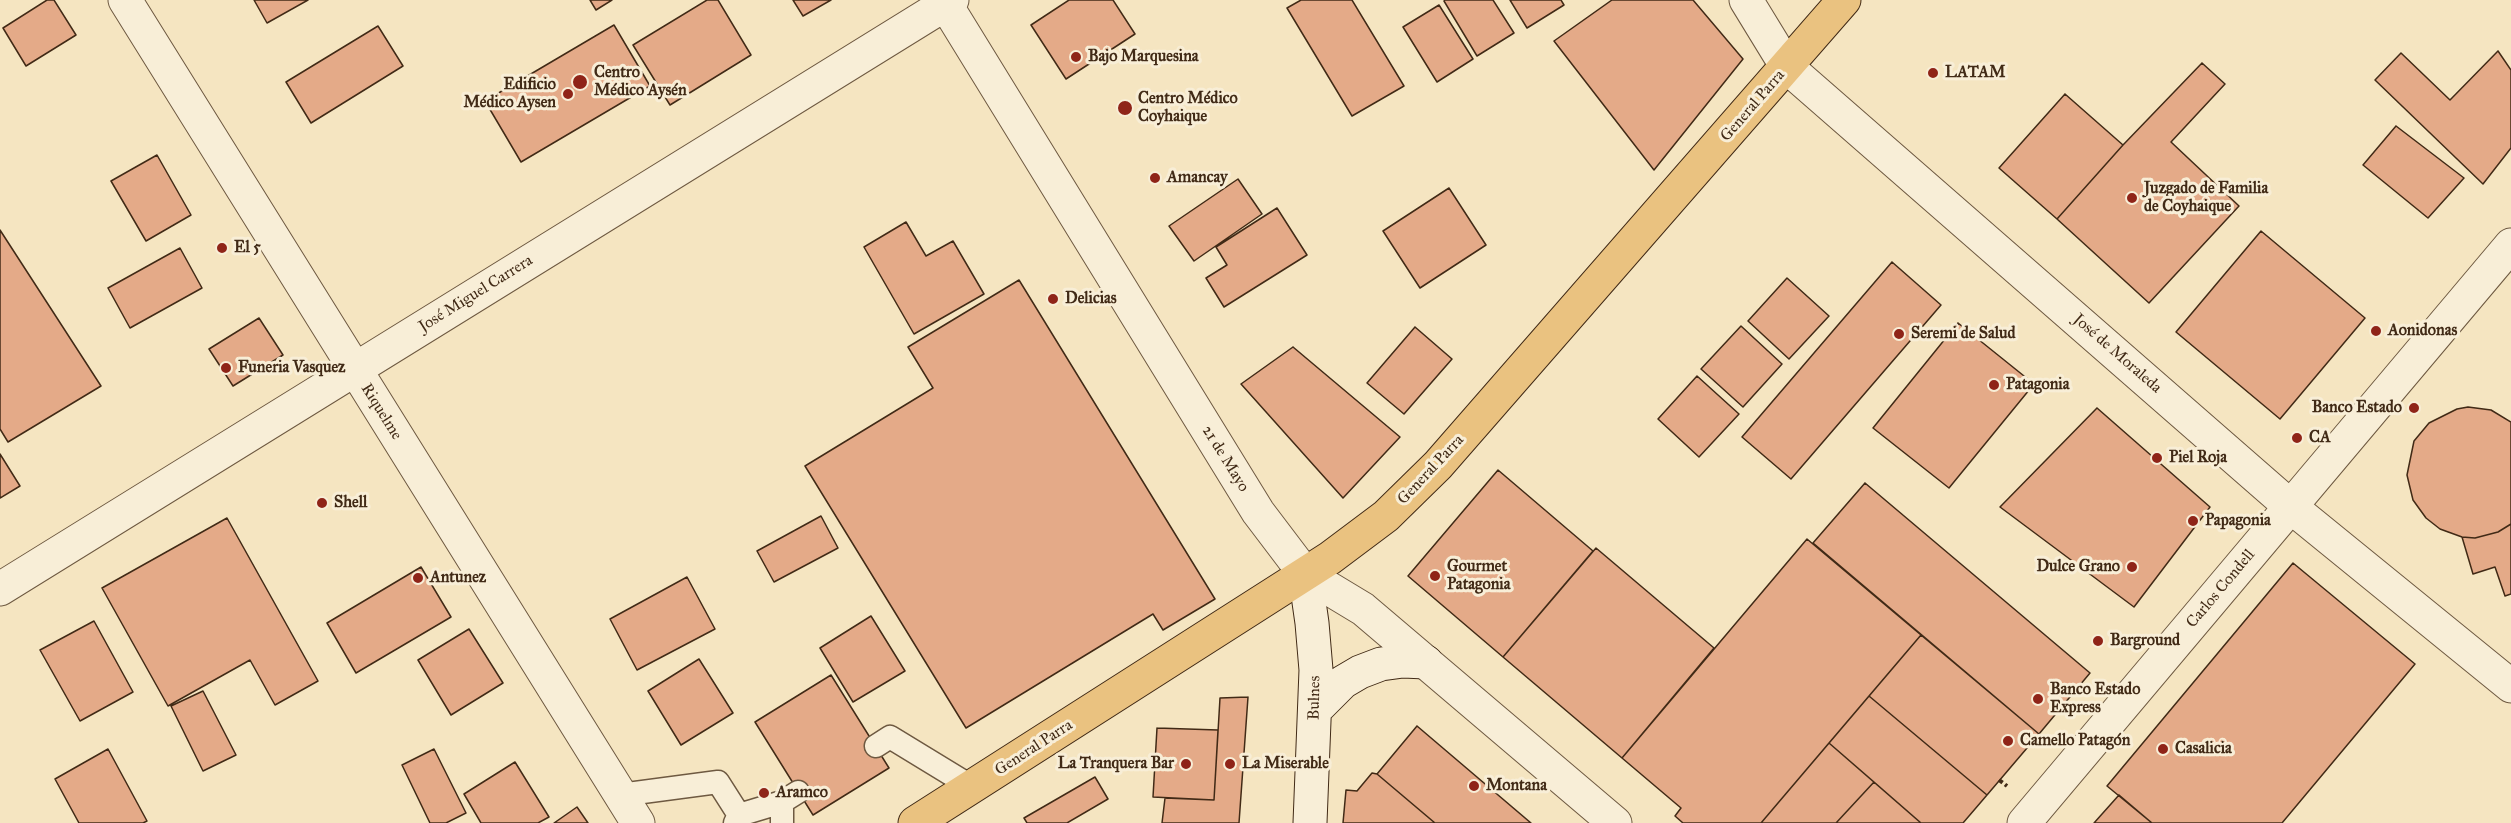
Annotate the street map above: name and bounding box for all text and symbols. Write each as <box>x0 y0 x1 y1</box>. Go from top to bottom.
place label: Bajo Marquesina <box>1088 47 1199 67</box>
marker: Bajo Marquesina <box>1069 50 1083 64</box>
place label: Centro Médico Aysén <box>594 63 687 101</box>
place label: LATAM <box>1945 63 2006 83</box>
street label: General Parra <box>1717 66 1789 146</box>
marker: LATAM <box>1926 66 1940 80</box>
marker: Centro Médico Aysén <box>571 73 589 91</box>
place label: Edificio Médico Aysen <box>463 75 556 113</box>
marker: Edificio Médico Aysen <box>561 87 575 101</box>
place label: Centro Médico Coyhaique <box>1138 89 1238 127</box>
marker: Centro Médico Coyhaique <box>1116 99 1134 117</box>
place label: Amancay <box>1167 168 1227 188</box>
marker: Amancay <box>1148 171 1162 185</box>
place label: Juzgado de Familia de Coyhaique <box>2144 179 2268 217</box>
marker: Juzgado de Familia de Coyhaique <box>2125 191 2139 205</box>
place label: El 5 <box>234 238 261 258</box>
marker: El 5 <box>215 241 229 255</box>
street label: José Miguel Carrera <box>415 251 537 337</box>
place label: Delicias <box>1065 289 1117 309</box>
marker: Delicias <box>1046 292 1060 306</box>
street label: José de Moraleda <box>2069 310 2165 398</box>
place label: Aonidonas <box>2388 321 2457 341</box>
place label: Seremi de Salud <box>1911 324 2016 344</box>
marker: Aonidonas <box>2369 324 2383 338</box>
marker: Seremi de Salud <box>1892 327 1906 341</box>
place label: Funeria Vasquez <box>238 358 345 378</box>
marker: Funeria Vasquez <box>219 361 233 375</box>
place label: Patagonia <box>2006 375 2070 395</box>
marker: Patagonia <box>1987 378 2001 392</box>
street label: Riquelme <box>356 380 406 444</box>
place label: Banco Estado <box>2312 398 2402 418</box>
marker: Banco Estado <box>2407 401 2421 415</box>
street label: 21 de Mayo <box>1197 422 1253 496</box>
place label: CA <box>2309 428 2331 448</box>
street label: General Parra <box>1394 431 1468 509</box>
marker: CA <box>2290 431 2304 445</box>
place label: Piel Roja <box>2169 448 2227 468</box>
marker: Piel Roja <box>2150 451 2164 465</box>
place label: Shell <box>334 493 367 513</box>
marker: Shell <box>315 496 329 510</box>
place label: Papagonia <box>2205 511 2271 531</box>
marker: Papagonia <box>2186 514 2200 528</box>
street label: Carlos Condell <box>2183 546 2259 632</box>
place label: Gourmet Patagonia <box>1447 557 1511 595</box>
place label: Dulce Grano <box>2036 557 2120 577</box>
marker: Dulce Grano <box>2125 560 2139 574</box>
place label: Antunez <box>430 568 486 588</box>
marker: Gourmet Patagonia <box>1428 569 1442 583</box>
marker: Antunez <box>411 571 425 585</box>
place label: Barground <box>2110 631 2180 651</box>
marker: Barground <box>2091 634 2105 648</box>
street label: Bulnes <box>1305 676 1325 720</box>
place label: Banco Estado Express <box>2050 680 2140 718</box>
marker: Banco Estado Express <box>2031 692 2045 706</box>
street label: General Parra <box>992 716 1076 780</box>
place label: Camello Patagón <box>2020 731 2130 751</box>
marker: Camello Patagón <box>2001 734 2015 748</box>
place label: Casalicia <box>2175 739 2232 759</box>
marker: Casalicia <box>2156 742 2170 756</box>
place label: La Tranquera Bar <box>1058 754 1174 774</box>
place label: La Miserable <box>1242 754 1329 774</box>
marker: La Tranquera Bar <box>1179 757 1193 771</box>
marker: La Miserable <box>1223 757 1237 771</box>
place label: Montana <box>1486 776 1547 796</box>
marker: Montana <box>1467 779 1481 793</box>
place label: Aramco <box>776 783 828 803</box>
marker: Aramco <box>757 786 771 800</box>

